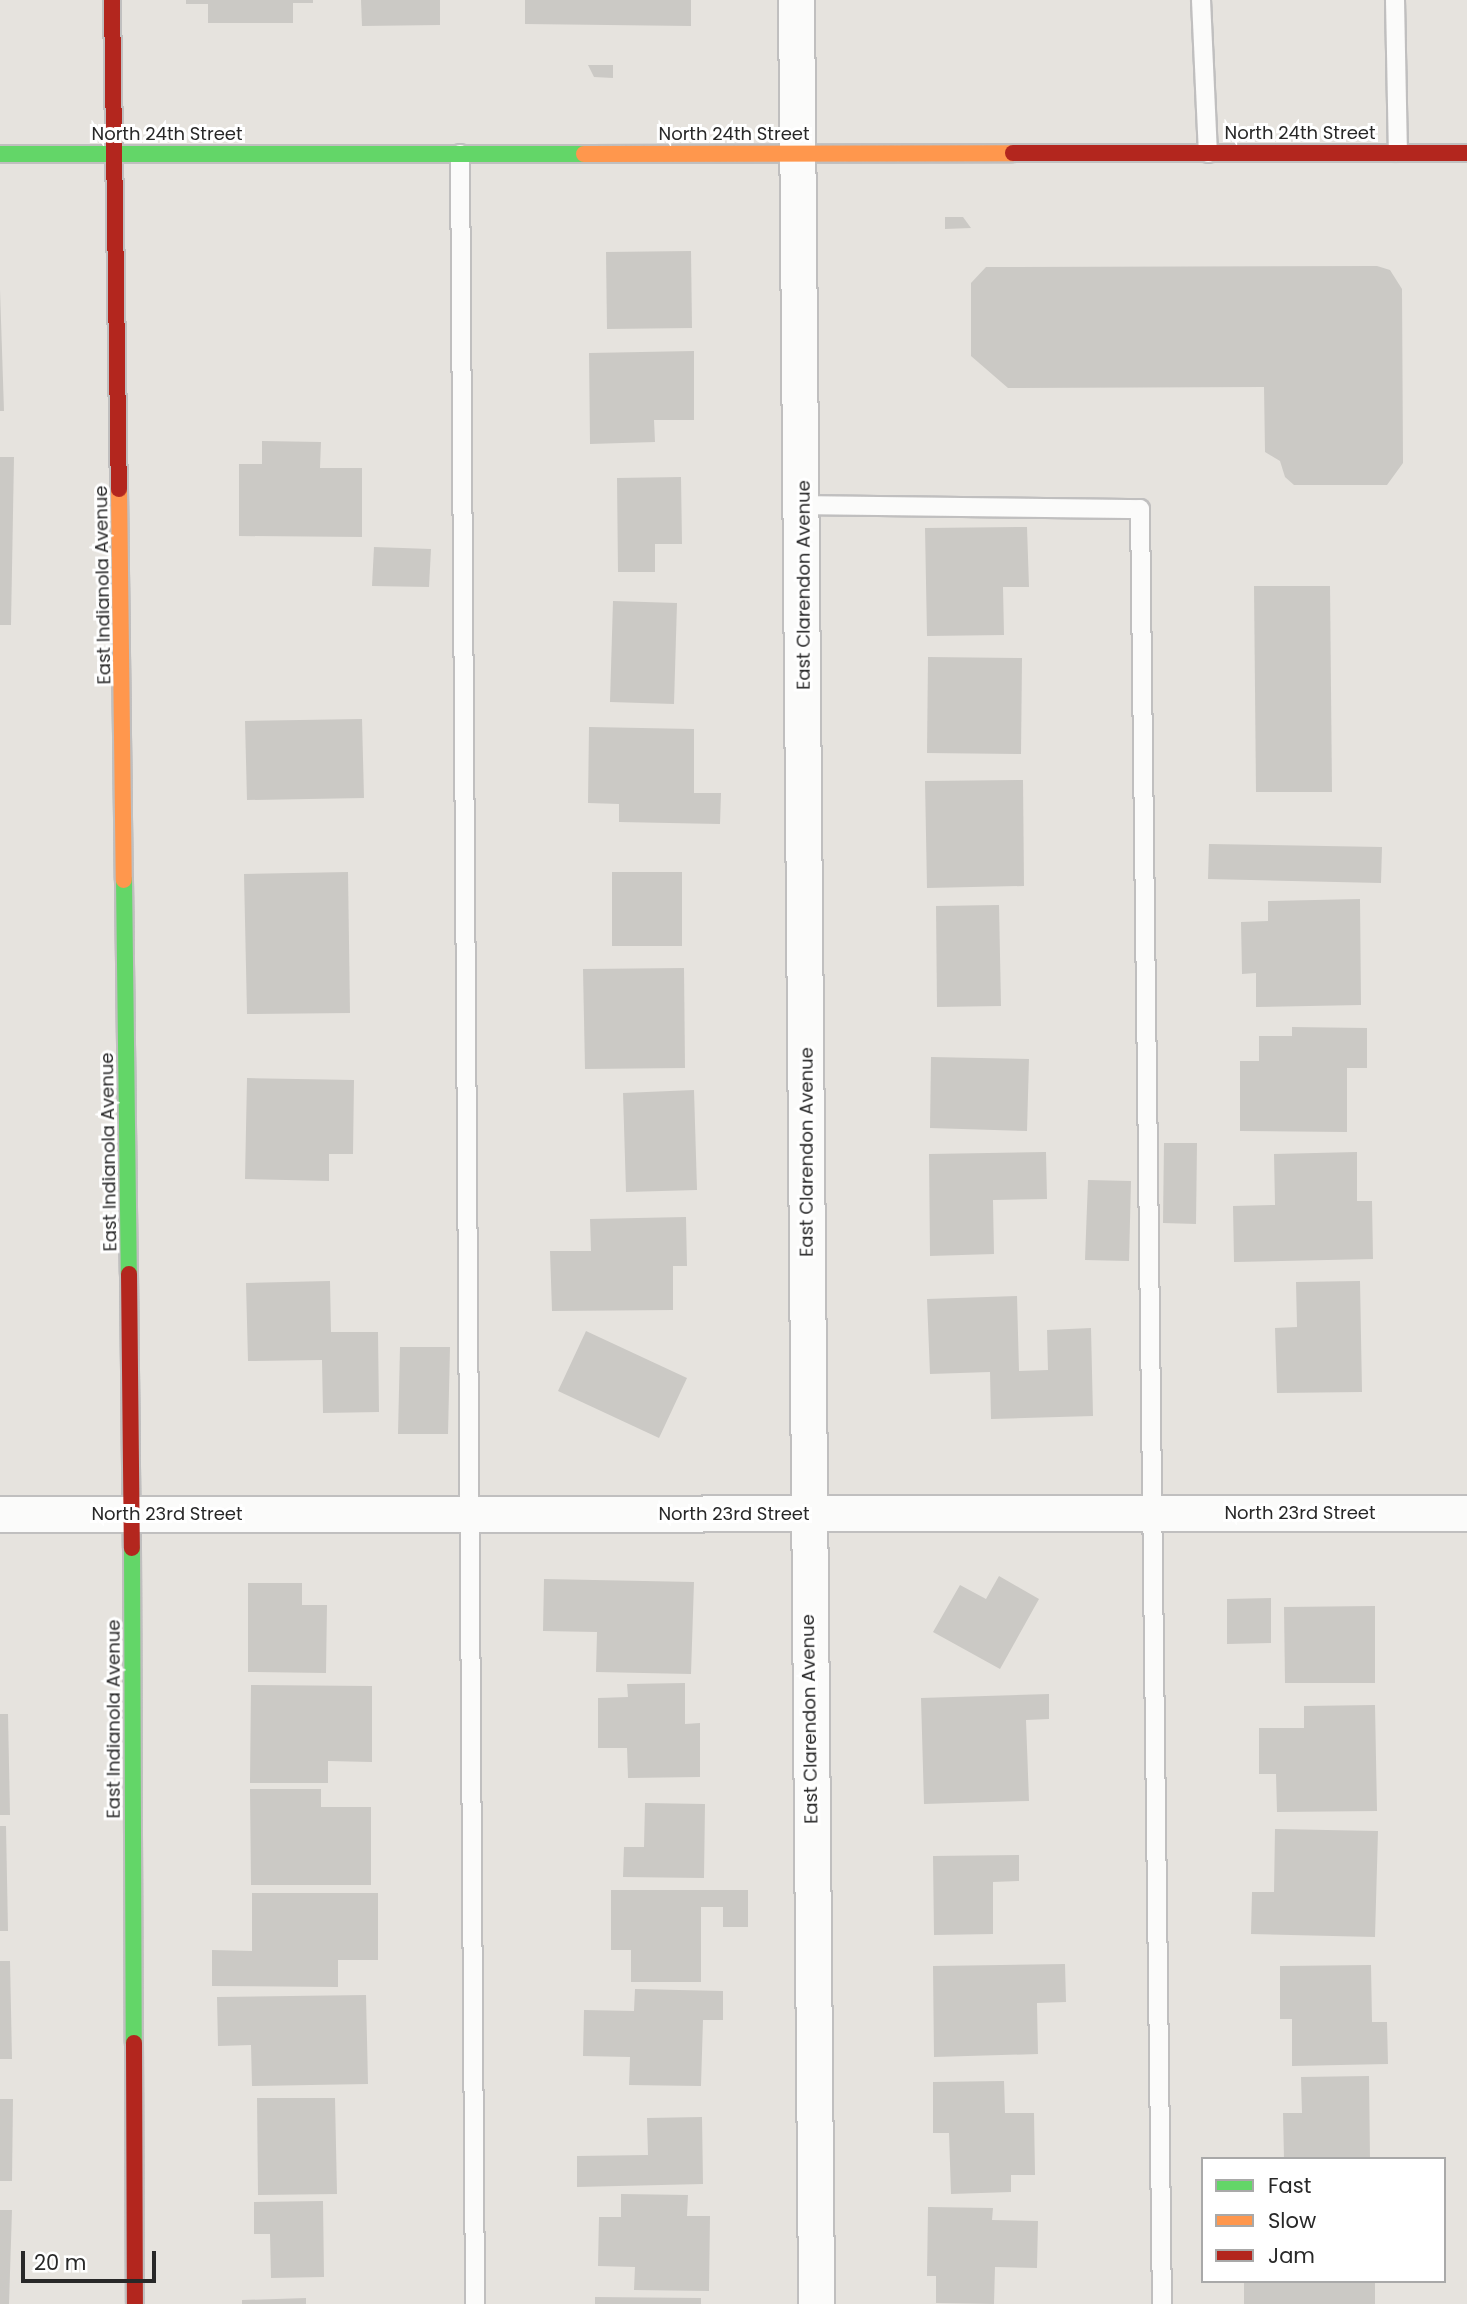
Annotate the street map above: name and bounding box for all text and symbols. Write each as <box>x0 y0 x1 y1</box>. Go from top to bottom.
street label: North 24th Street <box>1224 122 1376 144</box>
street label: North 24th Street <box>91 123 243 145</box>
street label: North 24th Street <box>658 123 810 145</box>
street label: East Clarendon Avenue <box>793 480 815 690</box>
street label: East Indianola Avenue <box>90 485 116 685</box>
street label: East Clarendon Avenue <box>796 1047 818 1257</box>
street label: East Indianola Avenue <box>96 1052 122 1252</box>
street label: North 23rd Street <box>1224 1502 1376 1524</box>
street label: North 23rd Street <box>91 1503 243 1525</box>
street label: North 23rd Street <box>658 1503 810 1525</box>
street label: East Clarendon Avenue <box>797 1614 823 1824</box>
street label: East Indianola Avenue <box>103 1620 125 1818</box>
legend <box>1201 2157 1446 2283</box>
text: Fast <box>1268 2171 1311 2200</box>
text: Slow <box>1268 2206 1316 2235</box>
scale bar <box>24 2238 159 2282</box>
text: Jam <box>1268 2241 1315 2270</box>
text: 20 m <box>34 2248 87 2277</box>

